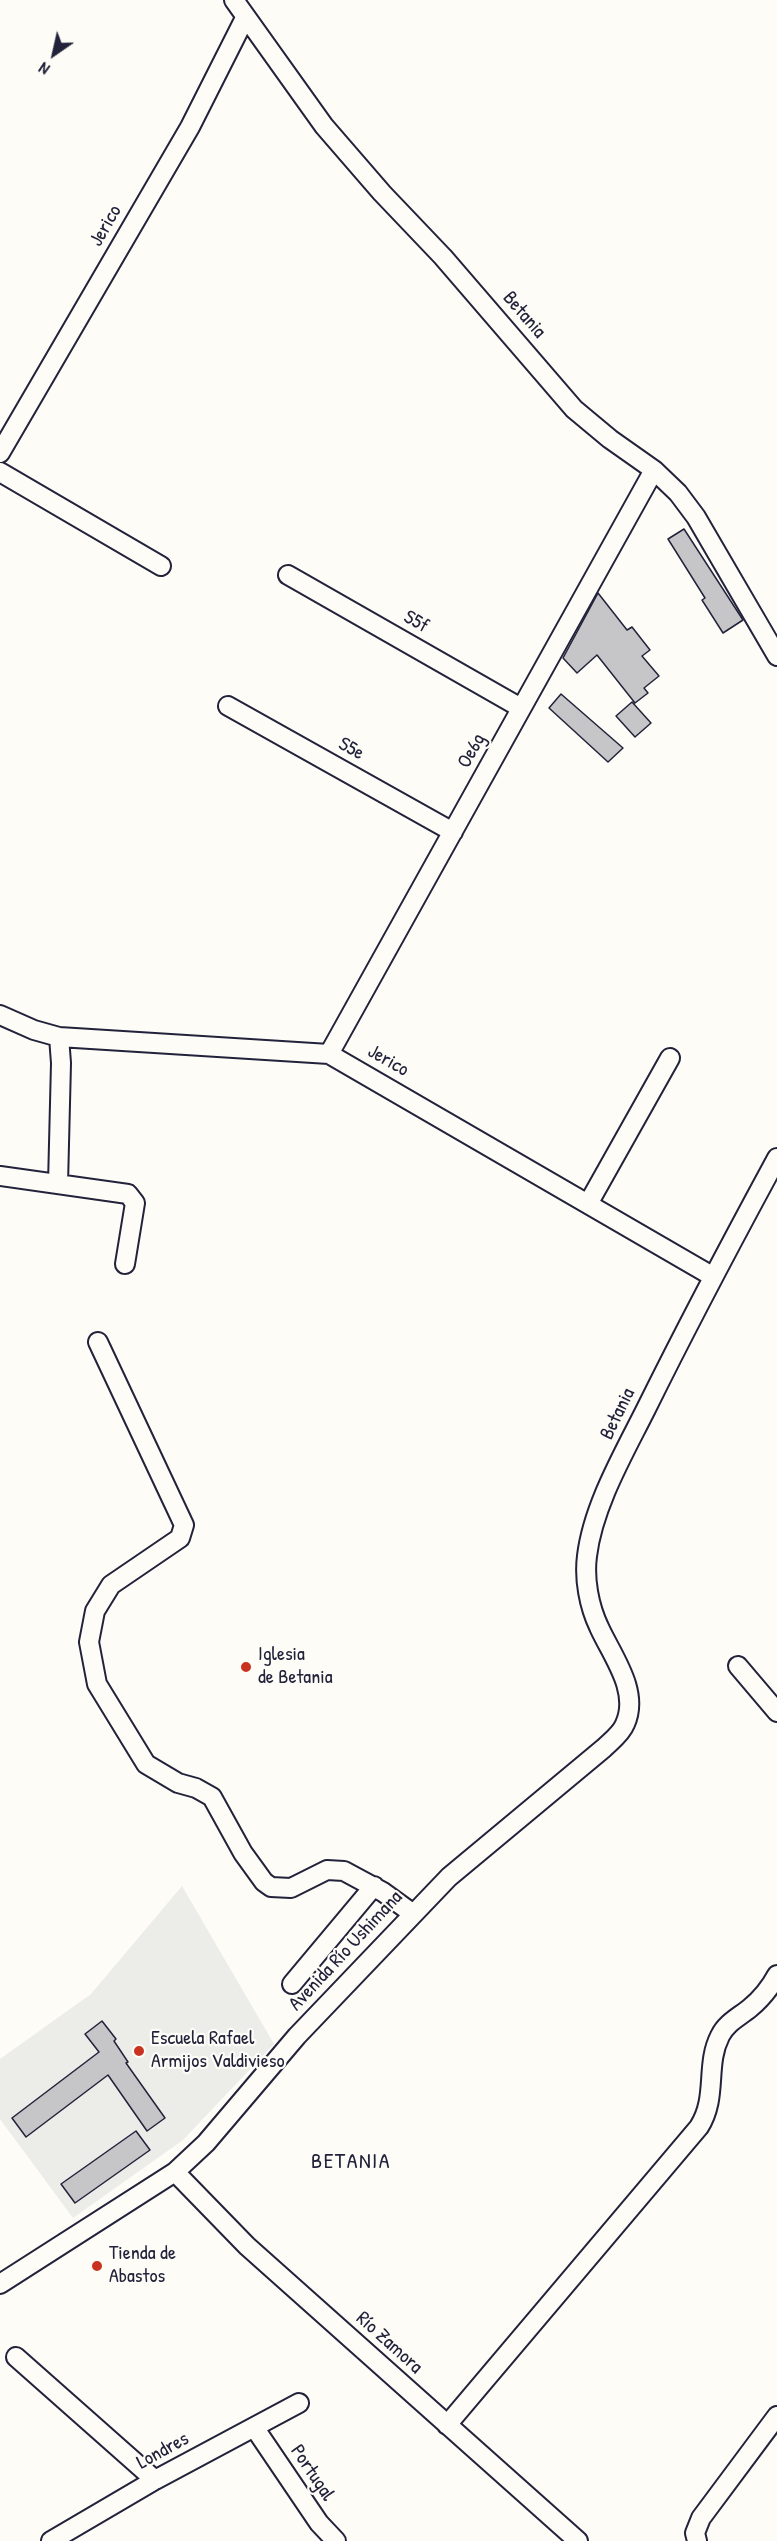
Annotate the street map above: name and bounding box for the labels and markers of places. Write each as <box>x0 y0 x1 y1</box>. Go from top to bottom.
place label: Iglesia de Betania <box>258 1643 333 1690</box>
marker: Iglesia de Betania <box>239 1660 253 1674</box>
place label: Escuela Rafael Armijos Valdivieso <box>151 2027 284 2074</box>
marker: Escuela Rafael Armijos Valdivieso <box>132 2044 146 2058</box>
place label: Tienda de Abastos <box>109 2242 176 2289</box>
marker: Tienda de Abastos <box>90 2259 104 2273</box>

